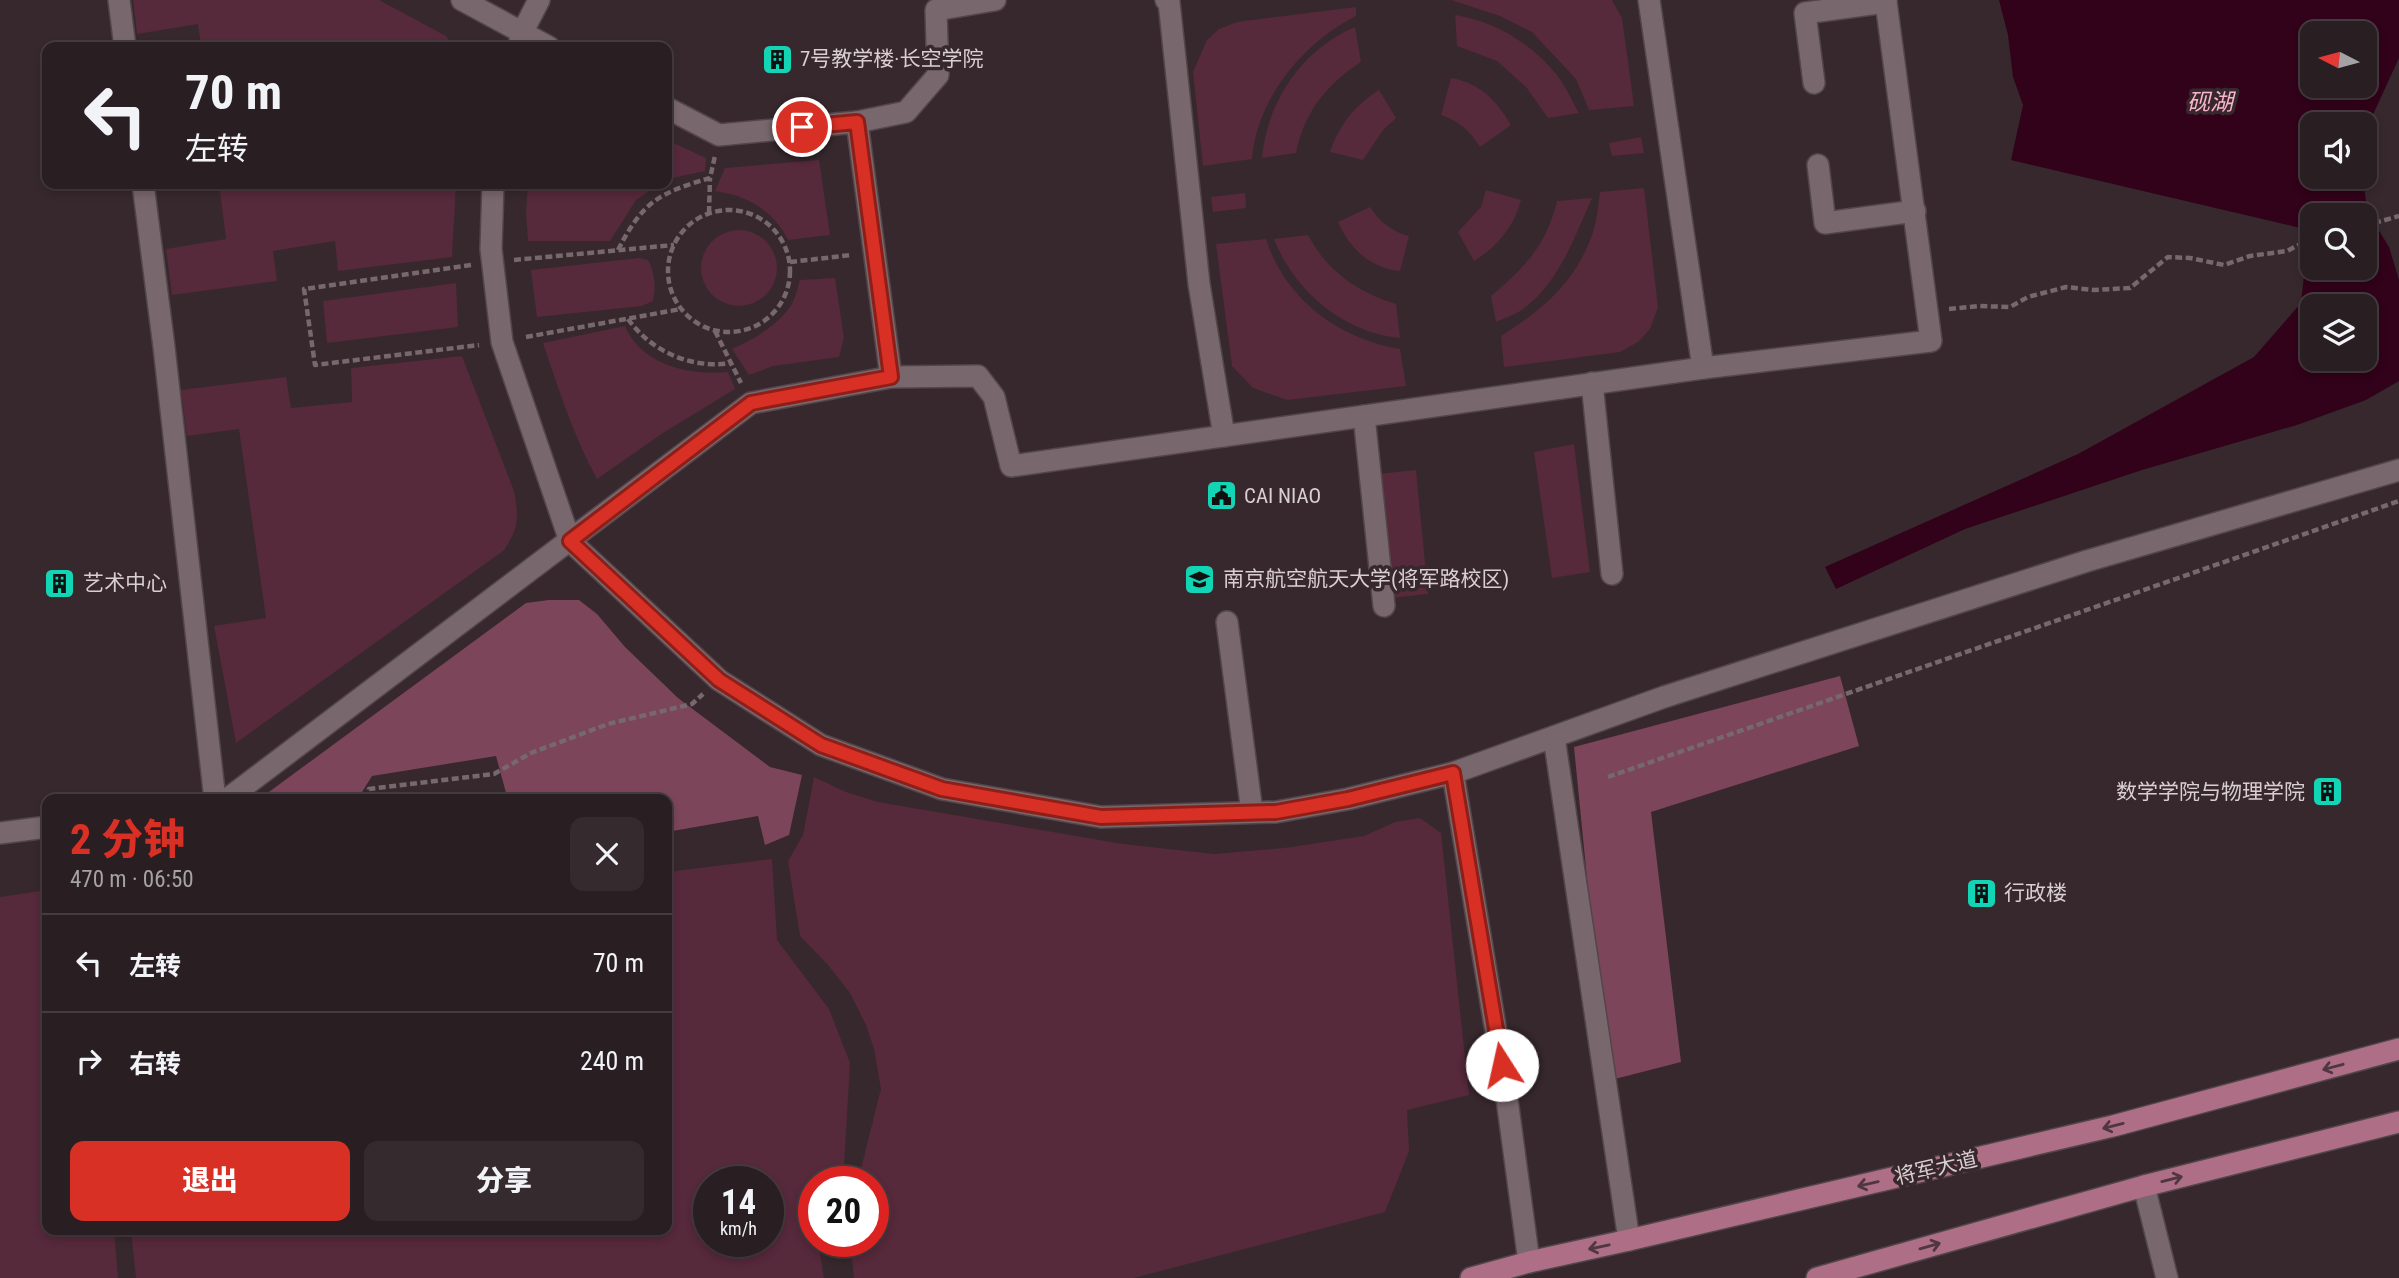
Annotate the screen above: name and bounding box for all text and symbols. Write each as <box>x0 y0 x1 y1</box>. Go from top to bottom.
north arrow <box>2300 21 2376 98</box>
map controls <box>2300 21 2377 371</box>
building icon: 7号教学楼·长空学院 <box>760 42 794 76</box>
place label: 7号教学楼·长空学院 <box>800 47 983 71</box>
text: 70 m <box>185 64 282 121</box>
icon: left <box>70 70 161 161</box>
water label: 砚湖 <box>2187 89 2236 116</box>
pin <box>772 97 832 157</box>
icon: arrive <box>783 108 821 146</box>
button: sound <box>2300 112 2377 189</box>
text: 左转 <box>185 130 249 168</box>
button: search <box>2300 203 2377 280</box>
button: layers <box>2300 294 2377 371</box>
public building icon: CAI NIAO <box>1204 479 1238 513</box>
place label: CAI NIAO <box>1244 484 1321 508</box>
school or university icon: 南京航空航天大学(将军路校区) <box>1183 562 1217 596</box>
building icon: 艺术中心 <box>43 566 77 600</box>
place label: 南京航空航天大学(将军路校区) <box>1223 567 1509 591</box>
place label: 艺术中心 <box>83 571 167 595</box>
building icon: 数学学院与物理学院 <box>2311 775 2345 809</box>
place label: 数学学院与物理学院 <box>2116 780 2305 804</box>
text: 2 分钟 <box>70 815 185 864</box>
button: close <box>570 817 644 891</box>
text: 470 m · 06:50 <box>70 866 194 893</box>
building icon: 行政楼 <box>1964 876 1998 910</box>
place label: 行政楼 <box>2004 881 2067 905</box>
icon: left <box>70 944 108 982</box>
text: 70 m <box>593 948 644 978</box>
text: 左转 <box>129 951 181 981</box>
position arrow <box>1465 1028 1539 1102</box>
icon: right <box>70 1042 108 1080</box>
text: 240 m <box>580 1046 644 1076</box>
text: 右转 <box>129 1049 181 1079</box>
one-way arrow <box>2322 1061 2345 1074</box>
one-way arrow <box>2102 1120 2125 1133</box>
button: 退出 <box>70 1141 350 1221</box>
button: 分享 <box>364 1141 644 1221</box>
street label: 将军大道 <box>1892 1147 1980 1189</box>
speed limit sign: 20 <box>798 1166 889 1257</box>
one-way arrow <box>2160 1172 2183 1185</box>
one-way arrow <box>1857 1178 1880 1191</box>
text: 14 <box>721 1182 756 1223</box>
text: km/h <box>720 1218 757 1239</box>
one-way arrow <box>1918 1239 1940 1252</box>
one-way arrow <box>1588 1240 1611 1254</box>

